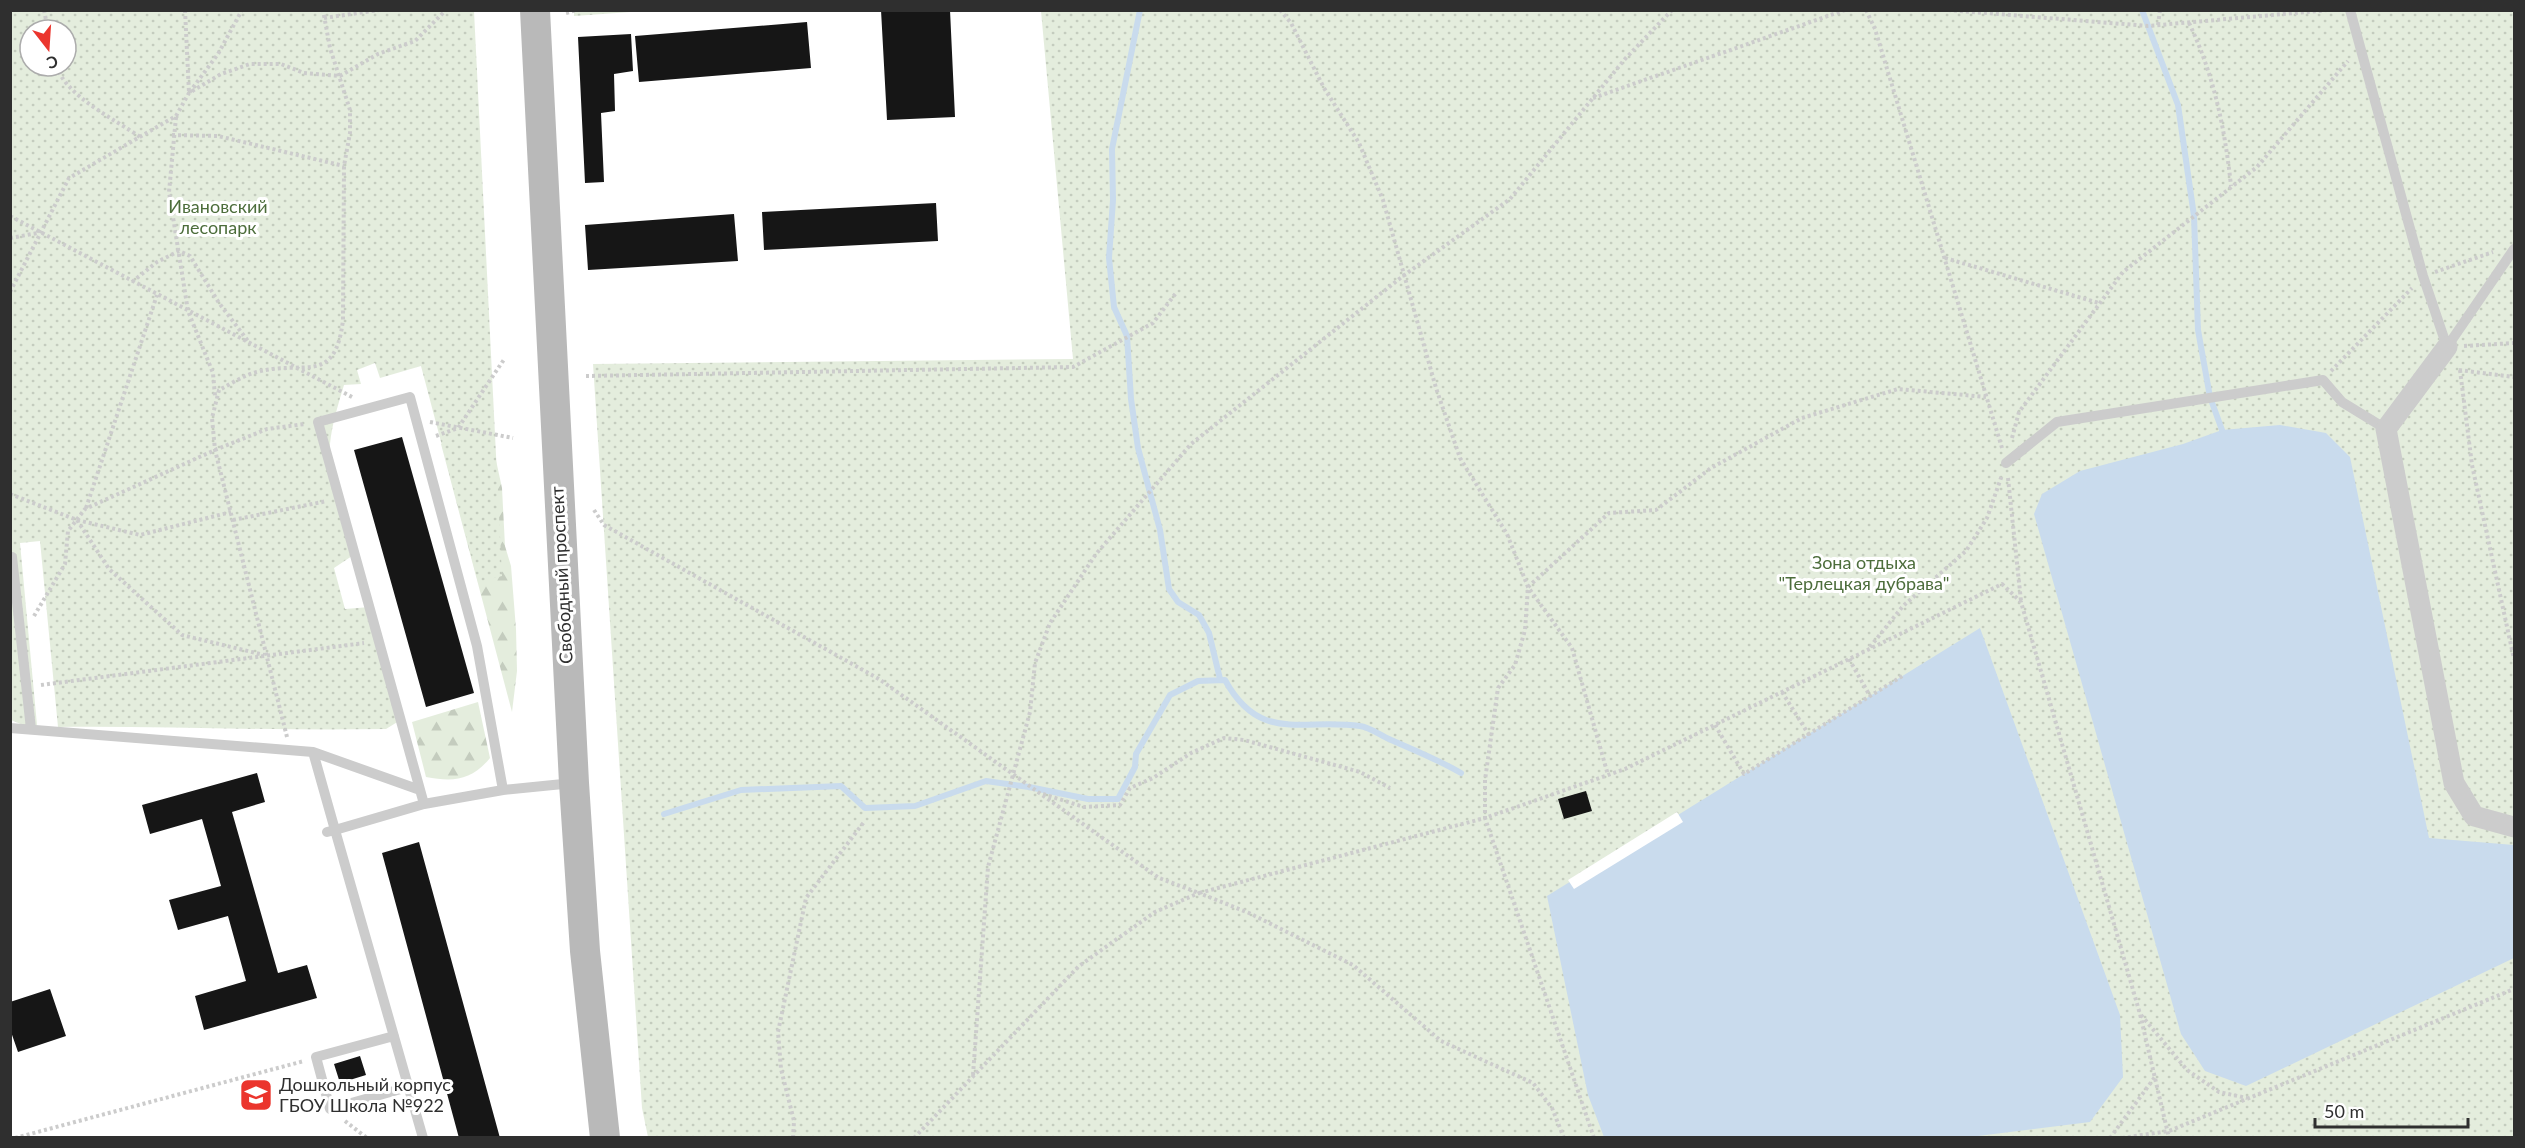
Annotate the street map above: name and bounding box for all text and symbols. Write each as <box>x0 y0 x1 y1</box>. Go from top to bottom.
north arrow <box>18 18 78 78</box>
text: С <box>44 52 60 74</box>
park label: Ивановский лесопарк <box>168 195 268 238</box>
street label: Свободный проспект <box>545 486 577 664</box>
park label: Зона отдыха "Терлецкая дубрава" <box>1779 551 1949 594</box>
place label: Дошкольный корпус ГБОУ Школа №922 <box>279 1073 451 1116</box>
school or university icon: Дошкольный корпус ГБОУ Школа №922 <box>238 1077 274 1113</box>
scale bar <box>2315 1091 2468 1129</box>
text: 50 m <box>2324 1100 2364 1122</box>

